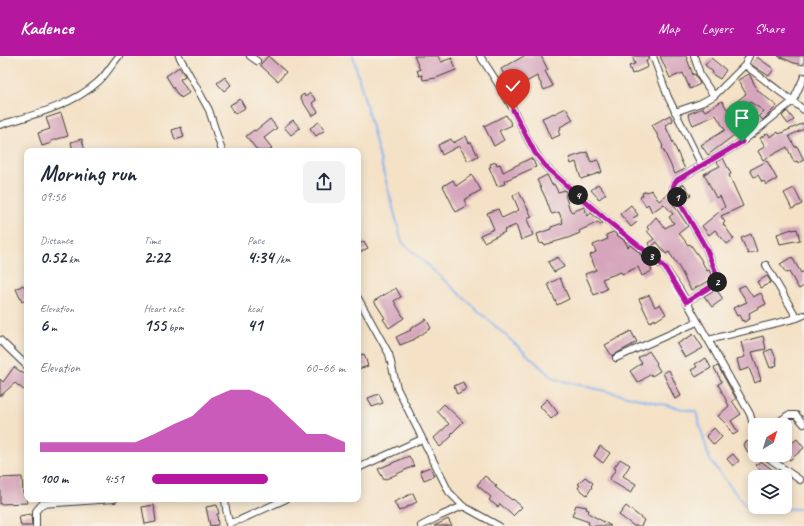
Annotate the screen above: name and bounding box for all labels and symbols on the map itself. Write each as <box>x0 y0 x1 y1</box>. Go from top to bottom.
pin <box>496 69 530 110</box>
pin <box>725 101 759 142</box>
pin: 4 <box>568 185 588 205</box>
pin: 1 <box>667 187 687 207</box>
pin: 3 <box>641 246 661 266</box>
pin: 2 <box>707 272 727 292</box>
north arrow <box>748 418 792 462</box>

